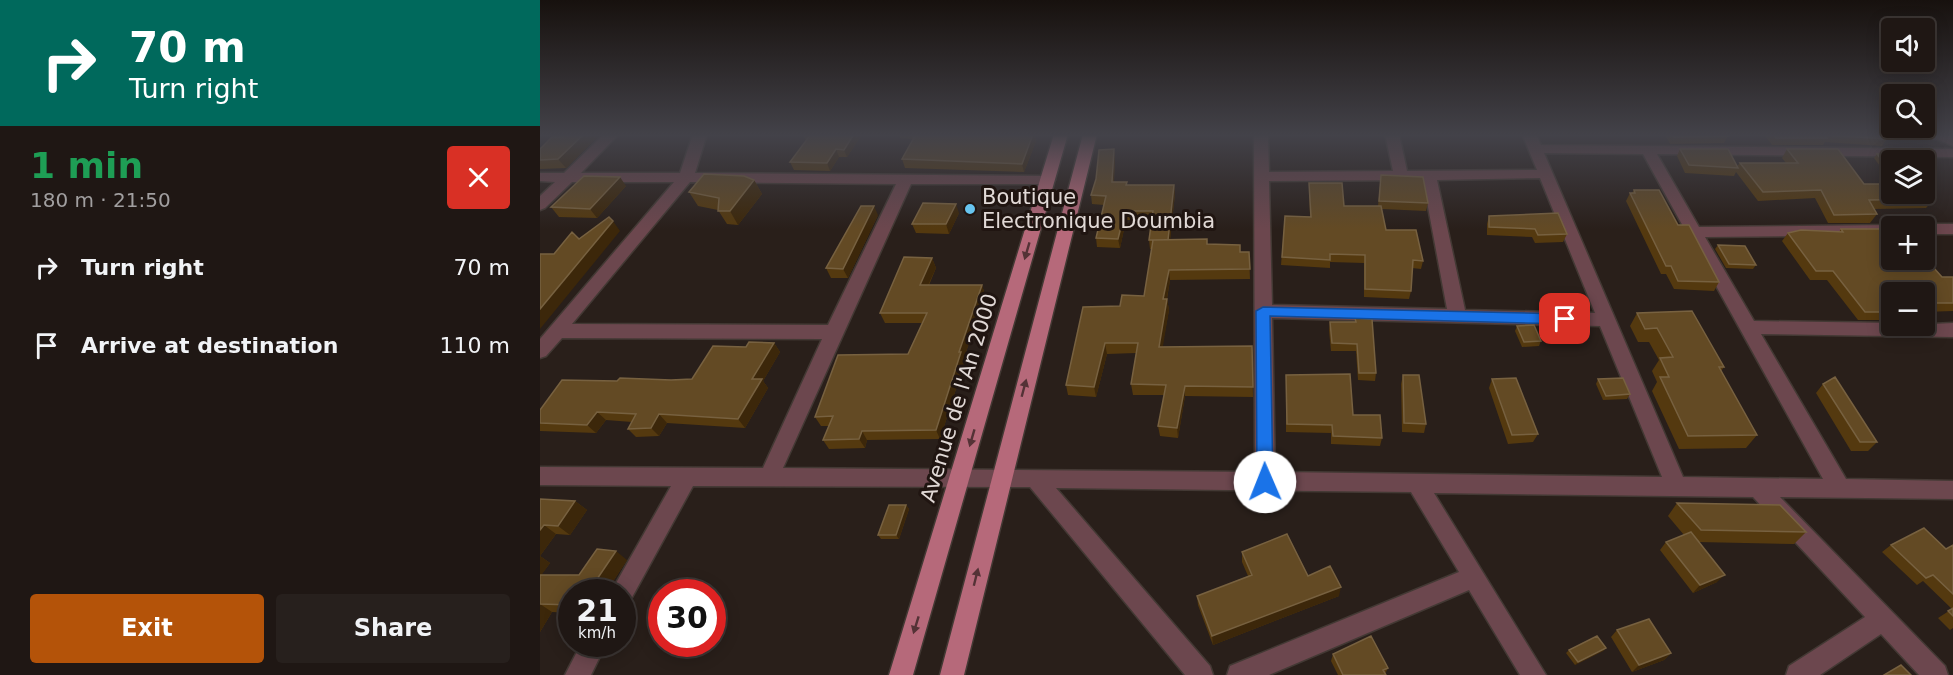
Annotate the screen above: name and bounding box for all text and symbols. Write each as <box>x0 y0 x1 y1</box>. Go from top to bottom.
map controls <box>1881 18 1935 336</box>
button: sound <box>1881 18 1935 72</box>
text: 70 m <box>129 23 246 72</box>
icon: right <box>30 24 108 102</box>
text: Turn right <box>129 73 258 104</box>
button: search <box>1881 84 1935 138</box>
text: 1 min <box>30 145 143 186</box>
button: close <box>447 146 510 209</box>
button: layers <box>1881 150 1935 204</box>
place label: Boutique Electronique Doumbia <box>982 185 1215 233</box>
text: 180 m · 21:50 <box>30 188 171 212</box>
marker: Boutique Electronique Doumbia <box>963 202 977 216</box>
button: + <box>1881 216 1935 270</box>
one-way arrow <box>1022 242 1031 260</box>
icon: right <box>30 251 63 284</box>
text: Turn right <box>81 255 204 280</box>
text: 70 m <box>454 255 510 280</box>
button: − <box>1881 282 1935 336</box>
street label: Avenue de l'An 2000 <box>916 291 1002 505</box>
pin <box>1539 293 1590 344</box>
icon: arrive <box>1548 302 1581 335</box>
icon: arrive <box>30 329 63 362</box>
text: Arrive at destination <box>81 333 338 358</box>
text: 110 m <box>440 333 510 358</box>
one-way arrow <box>1020 379 1029 397</box>
one-way arrow <box>967 429 976 447</box>
position arrow <box>1233 450 1297 514</box>
one-way arrow <box>972 568 982 587</box>
speed limit sign: 30 <box>648 579 726 657</box>
text: 21 <box>576 593 618 628</box>
button: Exit <box>30 594 264 663</box>
button: Share <box>276 594 510 663</box>
one-way arrow <box>911 616 920 634</box>
text: km/h <box>578 624 616 642</box>

